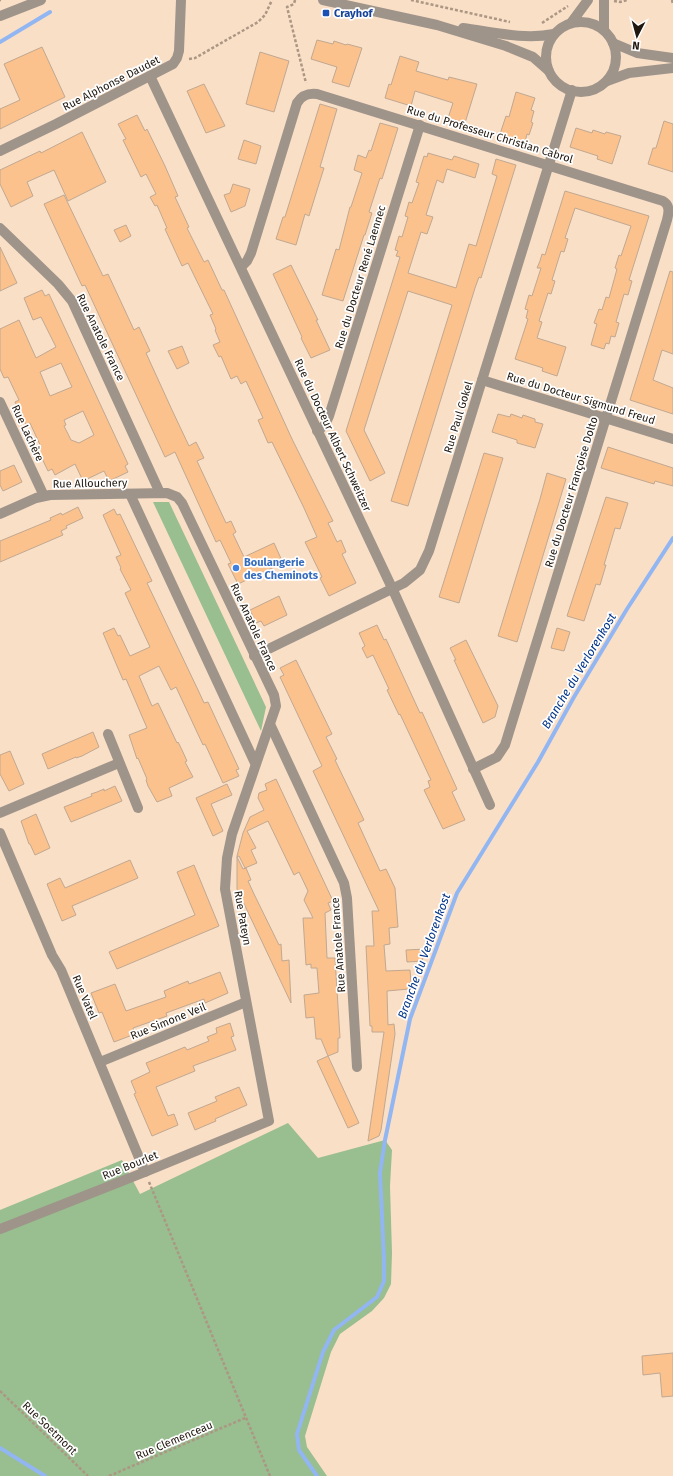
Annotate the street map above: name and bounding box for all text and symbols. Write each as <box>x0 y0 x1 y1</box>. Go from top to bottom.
place label: Crayhof <box>334 7 374 20</box>
marker: Crayhof <box>321 8 331 18</box>
north arrow <box>617 16 657 56</box>
text: N <box>632 39 640 52</box>
street label: Rue Alphonse Daudet <box>60 53 162 114</box>
street label: Rue du Professeur Christian Cabrol <box>405 103 575 166</box>
street label: Rue du Docteur René Laennec <box>332 204 389 350</box>
street label: Rue Anatole France <box>74 292 127 383</box>
street label: Rue du Docteur Albert Schweitzer <box>291 357 374 514</box>
street label: Rue du Docteur Sigmund Freud <box>505 370 657 427</box>
street label: Rue Paul Gokel <box>441 380 476 455</box>
street label: Rue Lachère <box>9 403 46 464</box>
street label: Rue du Docteur Françoise Dolto <box>542 415 601 569</box>
street label: Rue Allouchery <box>52 476 128 491</box>
place label: Boulangerie des Cheminots <box>244 556 319 582</box>
marker: Boulangerie des Cheminots <box>231 563 241 573</box>
street label: Rue Anatole France <box>228 581 280 673</box>
water label: Branche du Verlorenkost <box>539 610 619 731</box>
street label: Rue Pateyn <box>231 890 254 946</box>
water label: Branche du Verlorenkost <box>395 891 453 1021</box>
street label: Rue Anatole France <box>329 897 348 993</box>
street label: Rue Vatel <box>69 973 100 1021</box>
street label: Rue Simone Veil <box>128 1000 208 1043</box>
street label: Rue Bourlet <box>100 1148 160 1183</box>
street label: Rue Soetmont <box>20 1399 80 1458</box>
street label: Rue Clemenceau <box>134 1418 215 1463</box>

